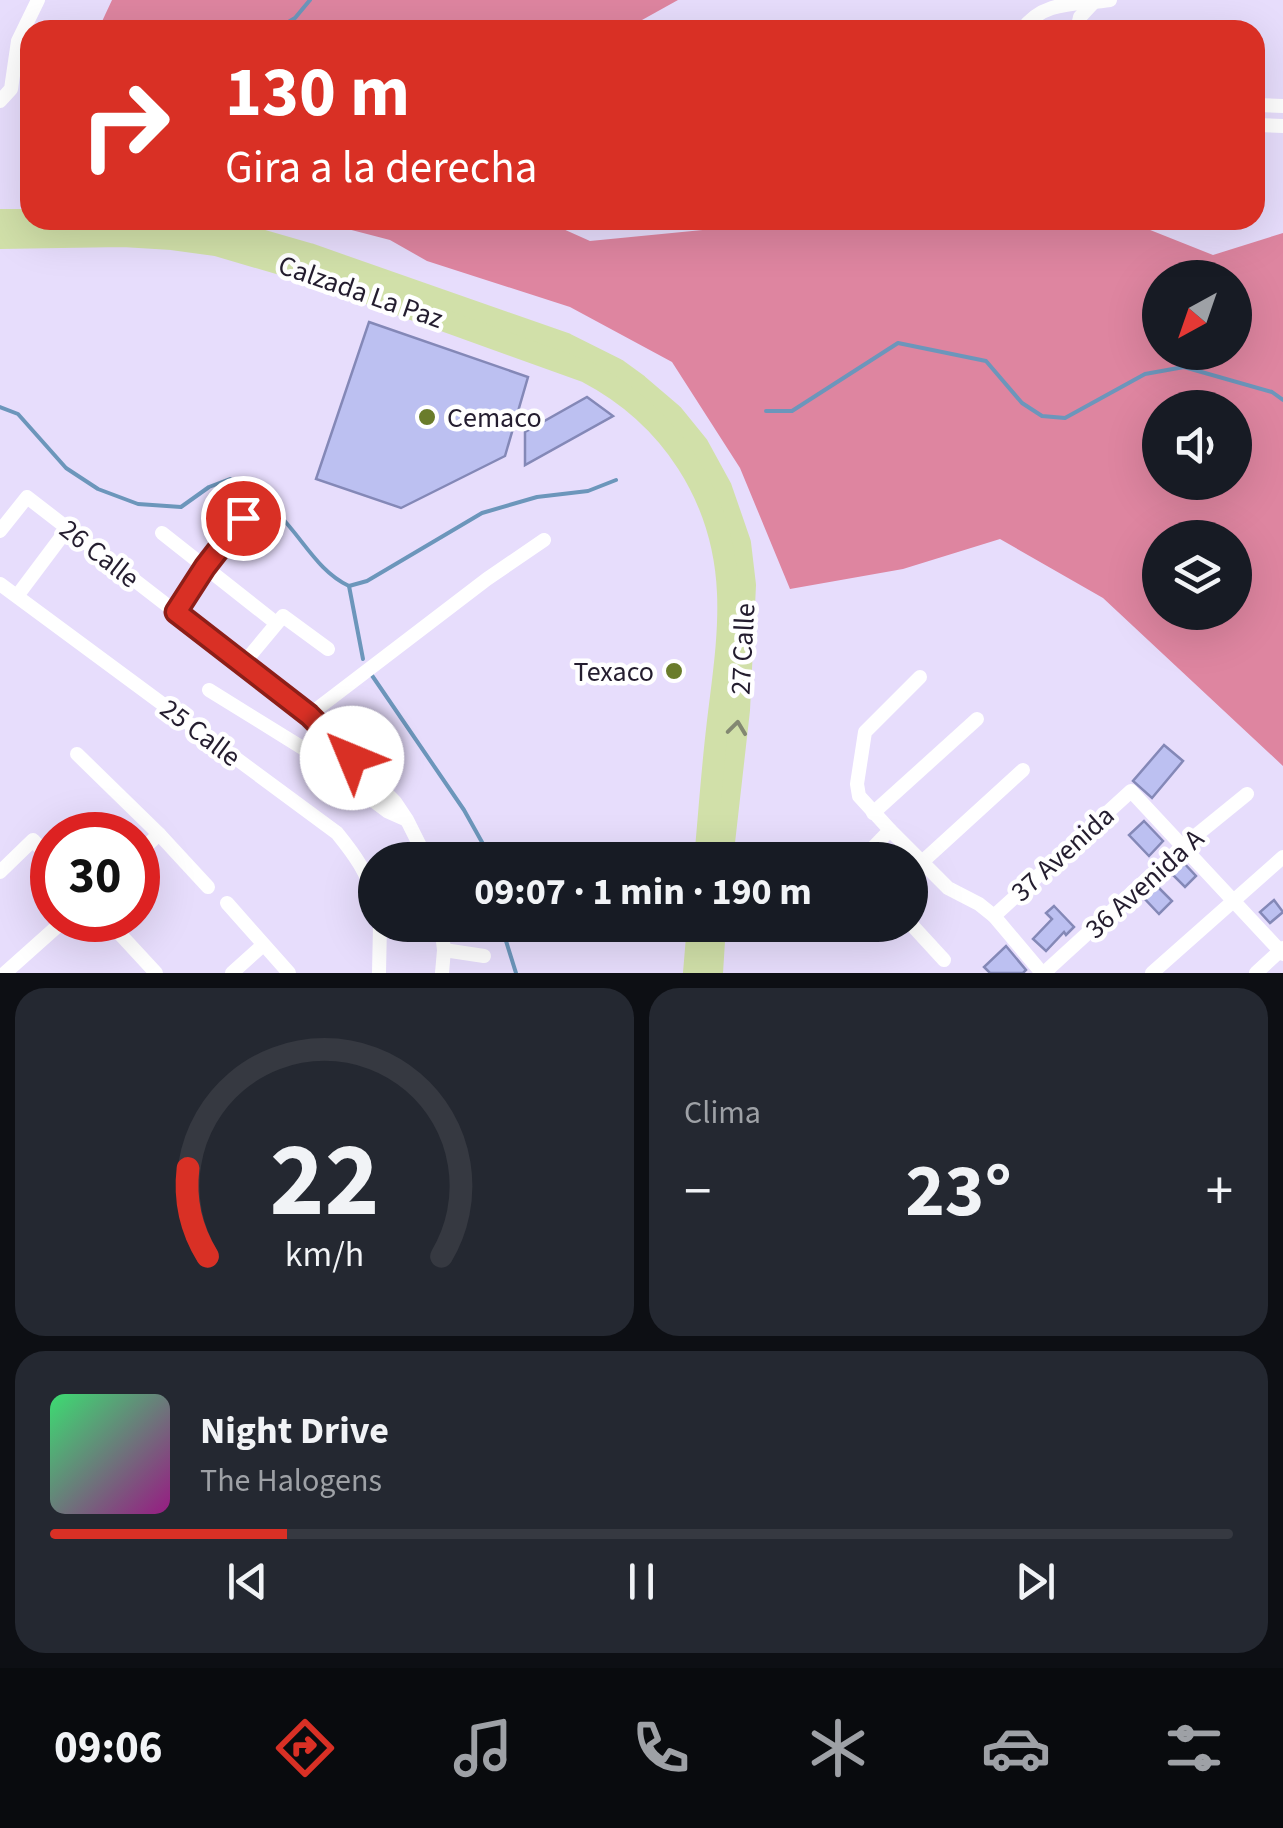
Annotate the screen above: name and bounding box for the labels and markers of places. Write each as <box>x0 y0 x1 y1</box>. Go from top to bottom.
place label: Cemaco <box>447 398 542 438</box>
marker: Cemaco <box>416 406 438 428</box>
pin <box>201 476 286 561</box>
place label: Texaco <box>573 652 654 692</box>
marker: Texaco <box>663 660 685 682</box>

